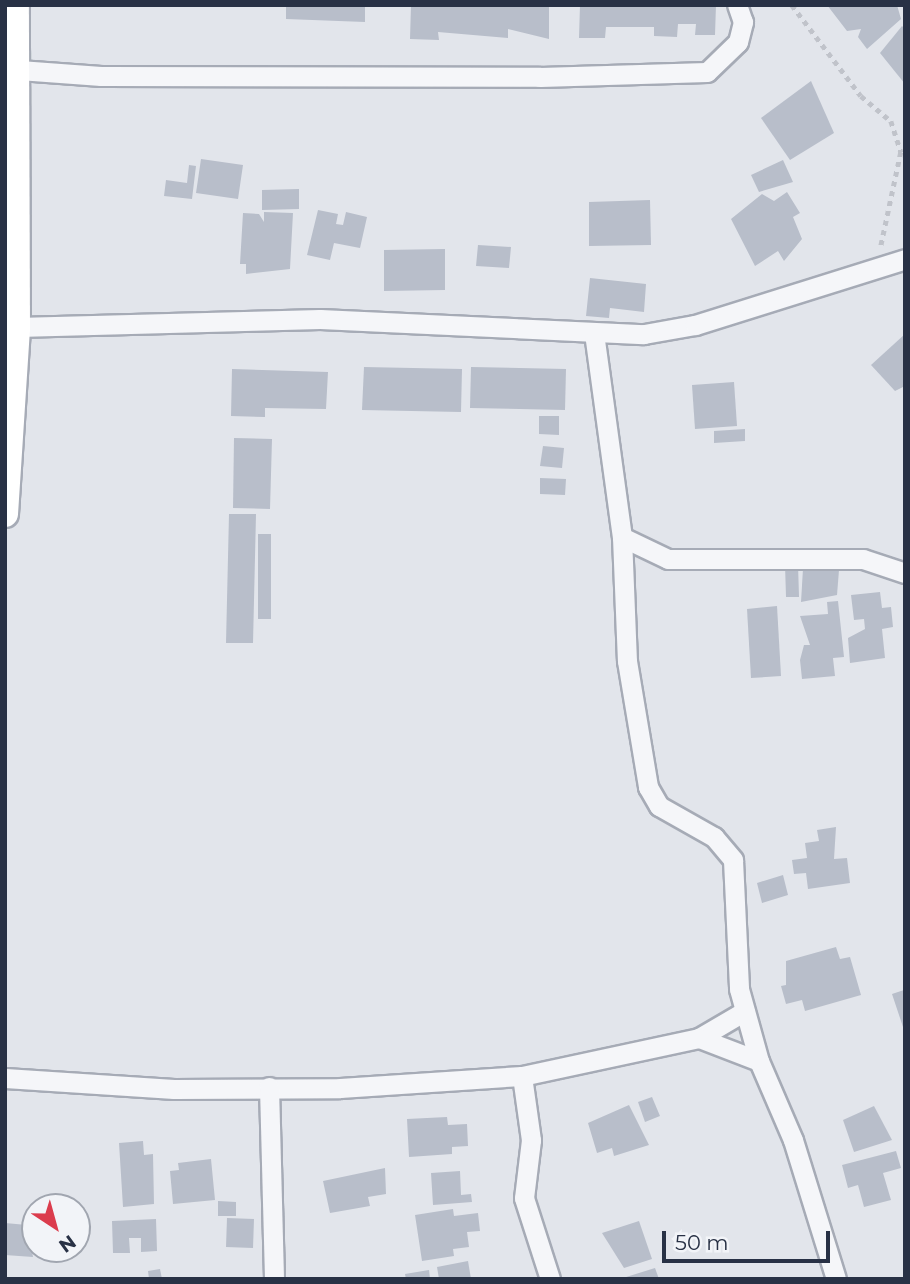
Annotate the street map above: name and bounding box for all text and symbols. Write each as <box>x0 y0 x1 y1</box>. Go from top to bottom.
north arrow <box>21 1193 91 1263</box>
scale bar <box>665 1218 833 1262</box>
text: N <box>54 1230 80 1258</box>
text: 50 m <box>675 1230 729 1255</box>

